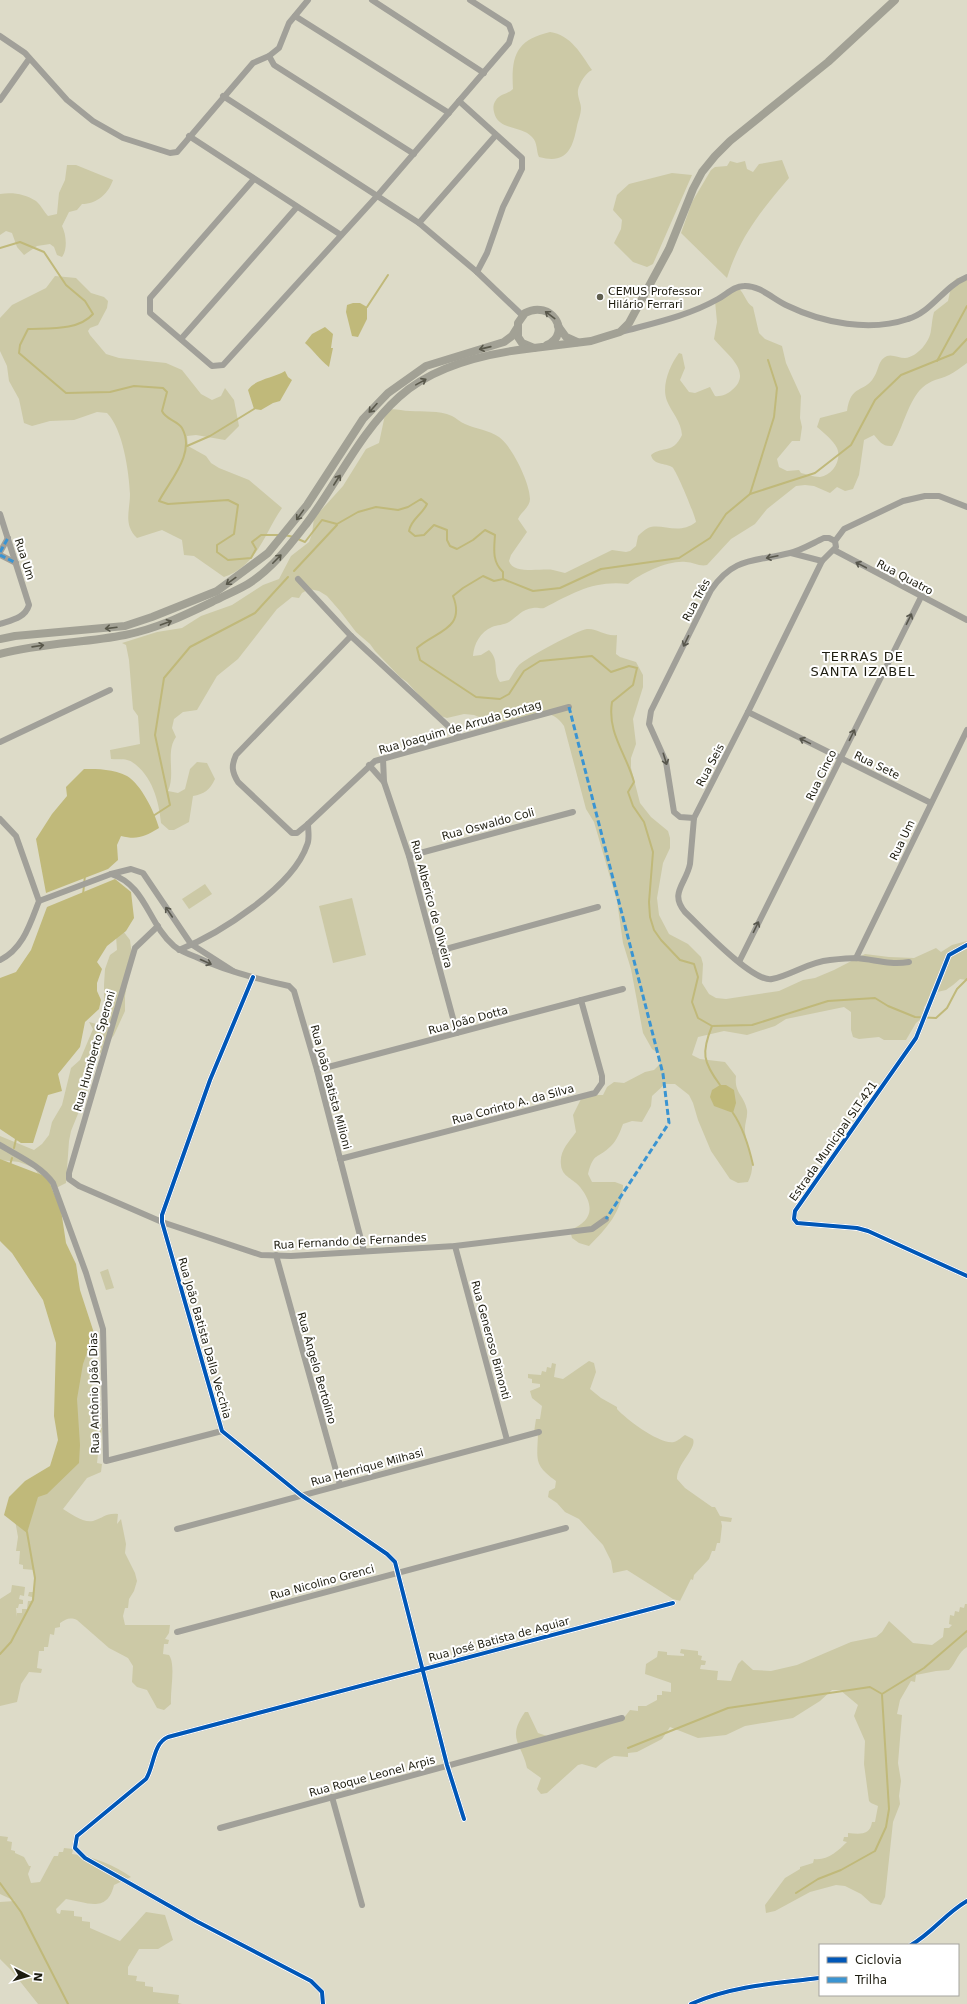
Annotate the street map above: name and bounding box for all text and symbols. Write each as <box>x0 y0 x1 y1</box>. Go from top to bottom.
place label: CEMUS Professor Hilário Ferrari <box>608 285 702 311</box>
marker: CEMUS Professor Hilário Ferrari <box>595 292 605 302</box>
one-way arrow <box>545 311 556 319</box>
one-way arrow <box>479 344 492 352</box>
one-way arrow <box>414 378 426 386</box>
one-way arrow <box>368 403 378 413</box>
one-way arrow <box>334 474 342 486</box>
one-way arrow <box>295 509 304 520</box>
street label: Rua Um <box>12 537 37 582</box>
one-way arrow <box>766 553 779 561</box>
one-way arrow <box>273 554 282 564</box>
street label: Rua Quatro <box>874 557 935 598</box>
one-way arrow <box>856 561 868 568</box>
one-way arrow <box>226 576 237 585</box>
street label: Rua Três <box>680 577 713 624</box>
one-way arrow <box>906 613 914 625</box>
one-way arrow <box>159 618 171 626</box>
one-way arrow <box>105 624 118 631</box>
one-way arrow <box>682 634 689 646</box>
one-way arrow <box>31 642 44 650</box>
district label: TERRAS DE SANTA IZABEL <box>810 649 916 679</box>
street label: Rua Joaquim de Arruda Sontag <box>377 698 543 757</box>
one-way arrow <box>849 730 856 742</box>
one-way arrow <box>800 737 812 744</box>
street label: Rua Seis <box>694 741 727 789</box>
street label: Rua Cinco <box>804 747 839 803</box>
street label: Rua Sete <box>852 749 902 782</box>
one-way arrow <box>662 753 669 766</box>
street label: Rua Oswaldo Coli <box>440 806 536 843</box>
street label: Rua Um <box>887 818 918 862</box>
street label: Rua Alberico de Oliveira <box>408 839 455 970</box>
one-way arrow <box>165 907 173 918</box>
one-way arrow <box>753 921 761 933</box>
one-way arrow <box>200 959 212 966</box>
street label: Rua Humberto Speroni <box>71 989 118 1113</box>
street label: Rua João Dotta <box>427 1004 509 1037</box>
street label: Rua João Batista Milioni <box>308 1023 353 1151</box>
street label: Estrada Municipal SLT-421 <box>787 1079 880 1204</box>
street label: Rua Corinto A. da Silva <box>451 1082 576 1127</box>
street label: Rua Fernando de Fernandes <box>273 1231 427 1252</box>
street label: Rua João Batista Dalla Vecchia <box>175 1256 234 1420</box>
street label: Rua Generoso Bimonti <box>468 1279 513 1401</box>
street label: Rua Ângelo Bertolino <box>294 1311 339 1426</box>
street label: Rua Antônio João Dias <box>87 1332 102 1454</box>
street label: Rua Henrique Milhasi <box>309 1446 425 1489</box>
street label: Rua Nicolino Grenci <box>269 1562 376 1603</box>
street label: Rua José Batista de Aguiar <box>427 1614 571 1665</box>
street label: Rua Roque Leonel Arpis <box>308 1753 437 1800</box>
legend <box>819 1944 959 1996</box>
text: Ciclovia <box>855 1953 902 1967</box>
north arrow <box>8 1956 48 1996</box>
text: N <box>31 1972 44 1982</box>
text: Trilha <box>854 1973 887 1987</box>

